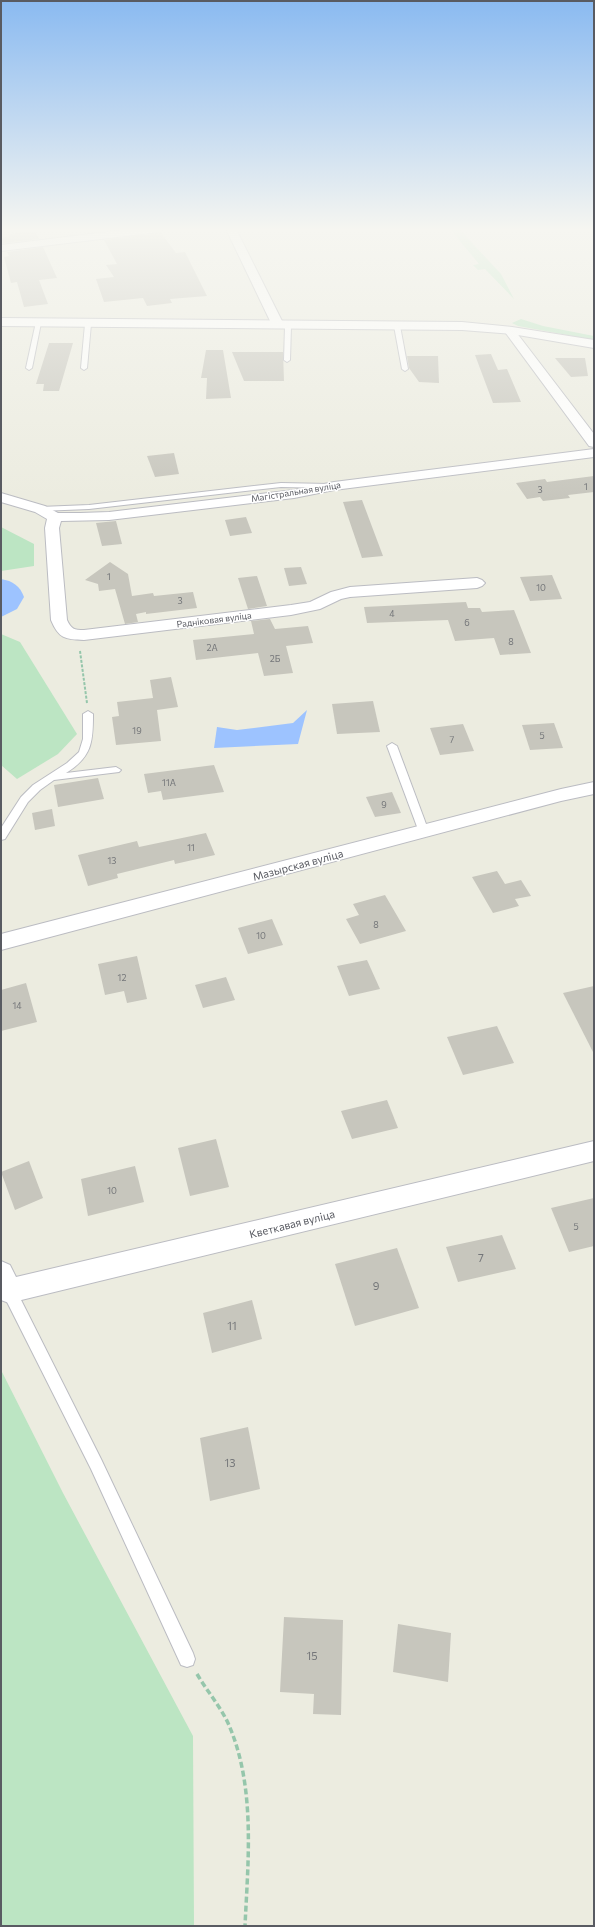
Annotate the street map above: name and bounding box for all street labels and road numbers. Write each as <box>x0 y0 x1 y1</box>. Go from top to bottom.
street label: Магістральная вуліца <box>250 479 342 504</box>
street label: Радніковая вуліца <box>176 609 252 630</box>
street label: Мазырская вуліца <box>251 846 345 883</box>
street label: Кветкавая вуліца <box>248 1207 336 1240</box>

